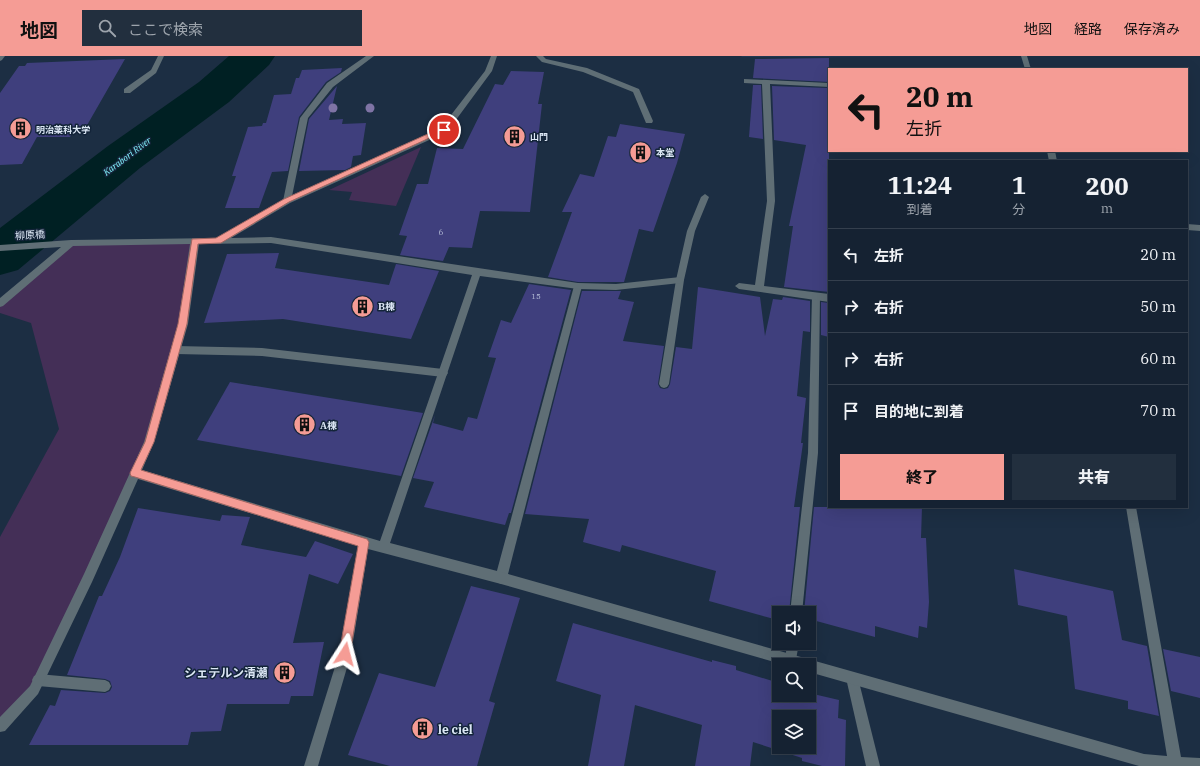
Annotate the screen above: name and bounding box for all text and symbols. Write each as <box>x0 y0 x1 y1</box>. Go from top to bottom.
search box <box>82 10 362 46</box>
icon: search <box>96 17 118 39</box>
text: 地図 <box>20 18 58 42</box>
text: ここで検索 <box>128 20 203 39</box>
text: 地図 <box>1024 20 1052 38</box>
text: 経路 <box>1074 20 1102 38</box>
text: 保存済み <box>1124 20 1180 38</box>
text: 20 m <box>906 78 973 115</box>
icon: left <box>840 84 892 136</box>
pin <box>427 113 461 147</box>
building icon: 明治薬科大学 <box>8 116 34 142</box>
text: 左折 <box>906 117 942 140</box>
icon: arrive <box>433 119 455 141</box>
building icon: 山門 <box>502 123 528 149</box>
place label: 明治薬科大学 <box>36 124 90 135</box>
place label: 山門 <box>530 131 548 142</box>
water label: Karabori River <box>100 134 154 178</box>
building icon: 本堂 <box>628 139 654 165</box>
place label: 本堂 <box>656 147 674 158</box>
text: 11:24 <box>887 169 952 201</box>
text: 1 <box>1012 169 1026 201</box>
text: 200 <box>1085 170 1129 202</box>
text: m <box>1101 200 1113 217</box>
text: 到着 <box>907 201 933 218</box>
text: 分 <box>1012 201 1025 218</box>
street label: 柳原橋 <box>15 227 45 243</box>
house number: 6 <box>439 227 444 237</box>
icon: left <box>840 244 862 266</box>
text: 20 m <box>1140 245 1176 264</box>
text: 左折 <box>874 246 904 265</box>
house number: 15 <box>531 291 541 301</box>
building icon: B棟 <box>350 293 376 319</box>
icon: right <box>840 296 862 318</box>
text: 50 m <box>1140 297 1176 316</box>
text: 右折 <box>874 298 904 317</box>
place label: B棟 <box>378 300 395 313</box>
icon: right <box>840 348 862 370</box>
text: 60 m <box>1140 349 1176 368</box>
text: 右折 <box>874 350 904 369</box>
icon: arrive <box>840 400 862 422</box>
text: 70 m <box>1140 401 1176 420</box>
text: 目的地に到着 <box>874 402 964 421</box>
building icon: A棟 <box>291 412 317 438</box>
place label: A棟 <box>320 419 337 432</box>
button: 終了 <box>840 454 1004 500</box>
button: 共有 <box>1012 454 1176 500</box>
map controls <box>772 606 816 754</box>
button: sound <box>772 606 816 650</box>
position arrow <box>324 633 366 675</box>
button: search <box>772 658 816 702</box>
building icon: シェテルン清瀬 <box>271 659 297 685</box>
place label: シェテルン清瀬 <box>184 665 268 680</box>
button: layers <box>772 710 816 754</box>
building icon: le ciel <box>410 716 436 742</box>
place label: le ciel <box>438 722 473 737</box>

